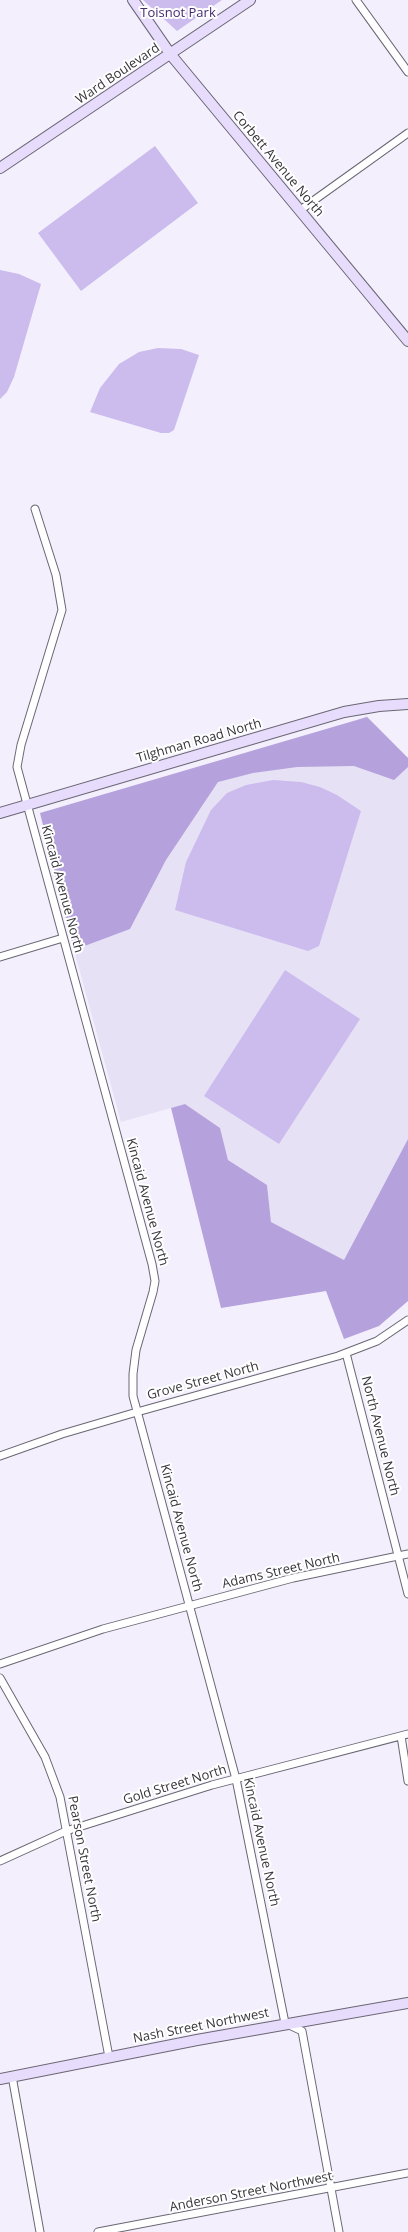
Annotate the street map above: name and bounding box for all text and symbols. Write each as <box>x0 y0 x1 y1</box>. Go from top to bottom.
park label: Toisnot Park <box>140 5 216 21</box>
street label: Ward Boulevard <box>73 40 163 108</box>
street label: Corbett Avenue North <box>229 108 327 220</box>
street label: Tilghman Road North <box>135 716 263 766</box>
street label: Kincaid Avenue North <box>37 824 87 954</box>
street label: Kincaid Avenue North <box>122 1137 172 1267</box>
street label: Grove Street North <box>145 1359 261 1403</box>
street label: North Avenue North <box>358 1374 402 1498</box>
street label: Kincaid Avenue North <box>156 1463 206 1593</box>
street label: Adams Street North <box>221 1550 341 1592</box>
street label: Gold Street North <box>122 1762 228 1808</box>
street label: Kincaid Avenue North <box>240 1776 282 1908</box>
street label: Pearson Street North <box>64 1795 104 1923</box>
street label: Nash Street Northwest <box>132 2005 270 2047</box>
street label: Anderson Street Northwest <box>168 2169 334 2215</box>

